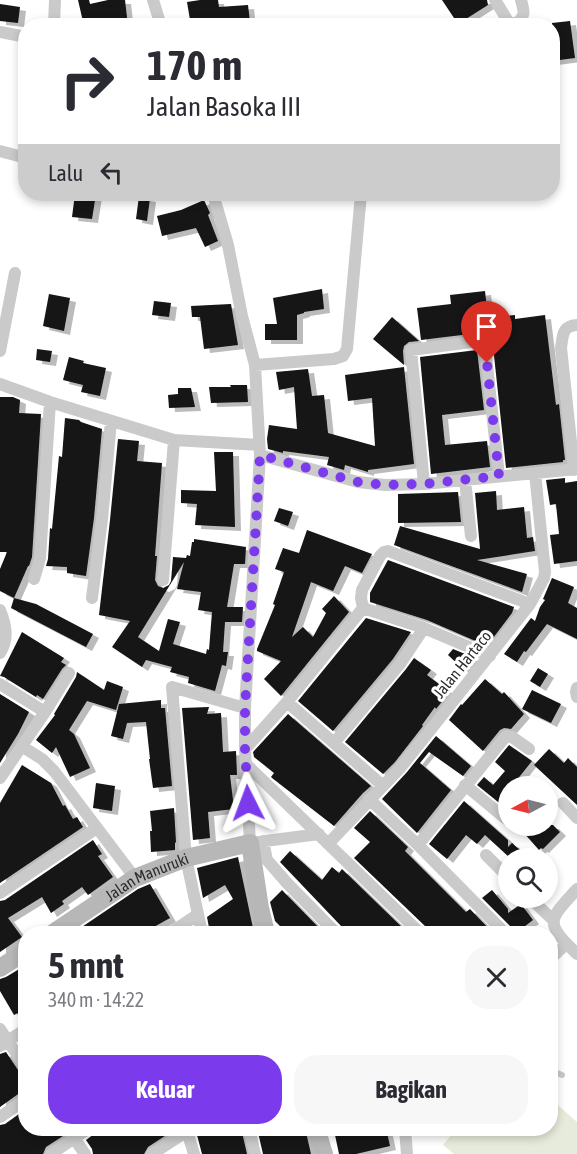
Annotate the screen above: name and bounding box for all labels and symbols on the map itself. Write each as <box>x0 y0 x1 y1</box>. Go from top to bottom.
pin <box>461 301 512 363</box>
street label: Jalan Hartaco <box>430 627 494 701</box>
position arrow <box>216 771 280 835</box>
north arrow <box>498 776 558 836</box>
street label: Jalan Manuruki <box>102 849 191 904</box>

